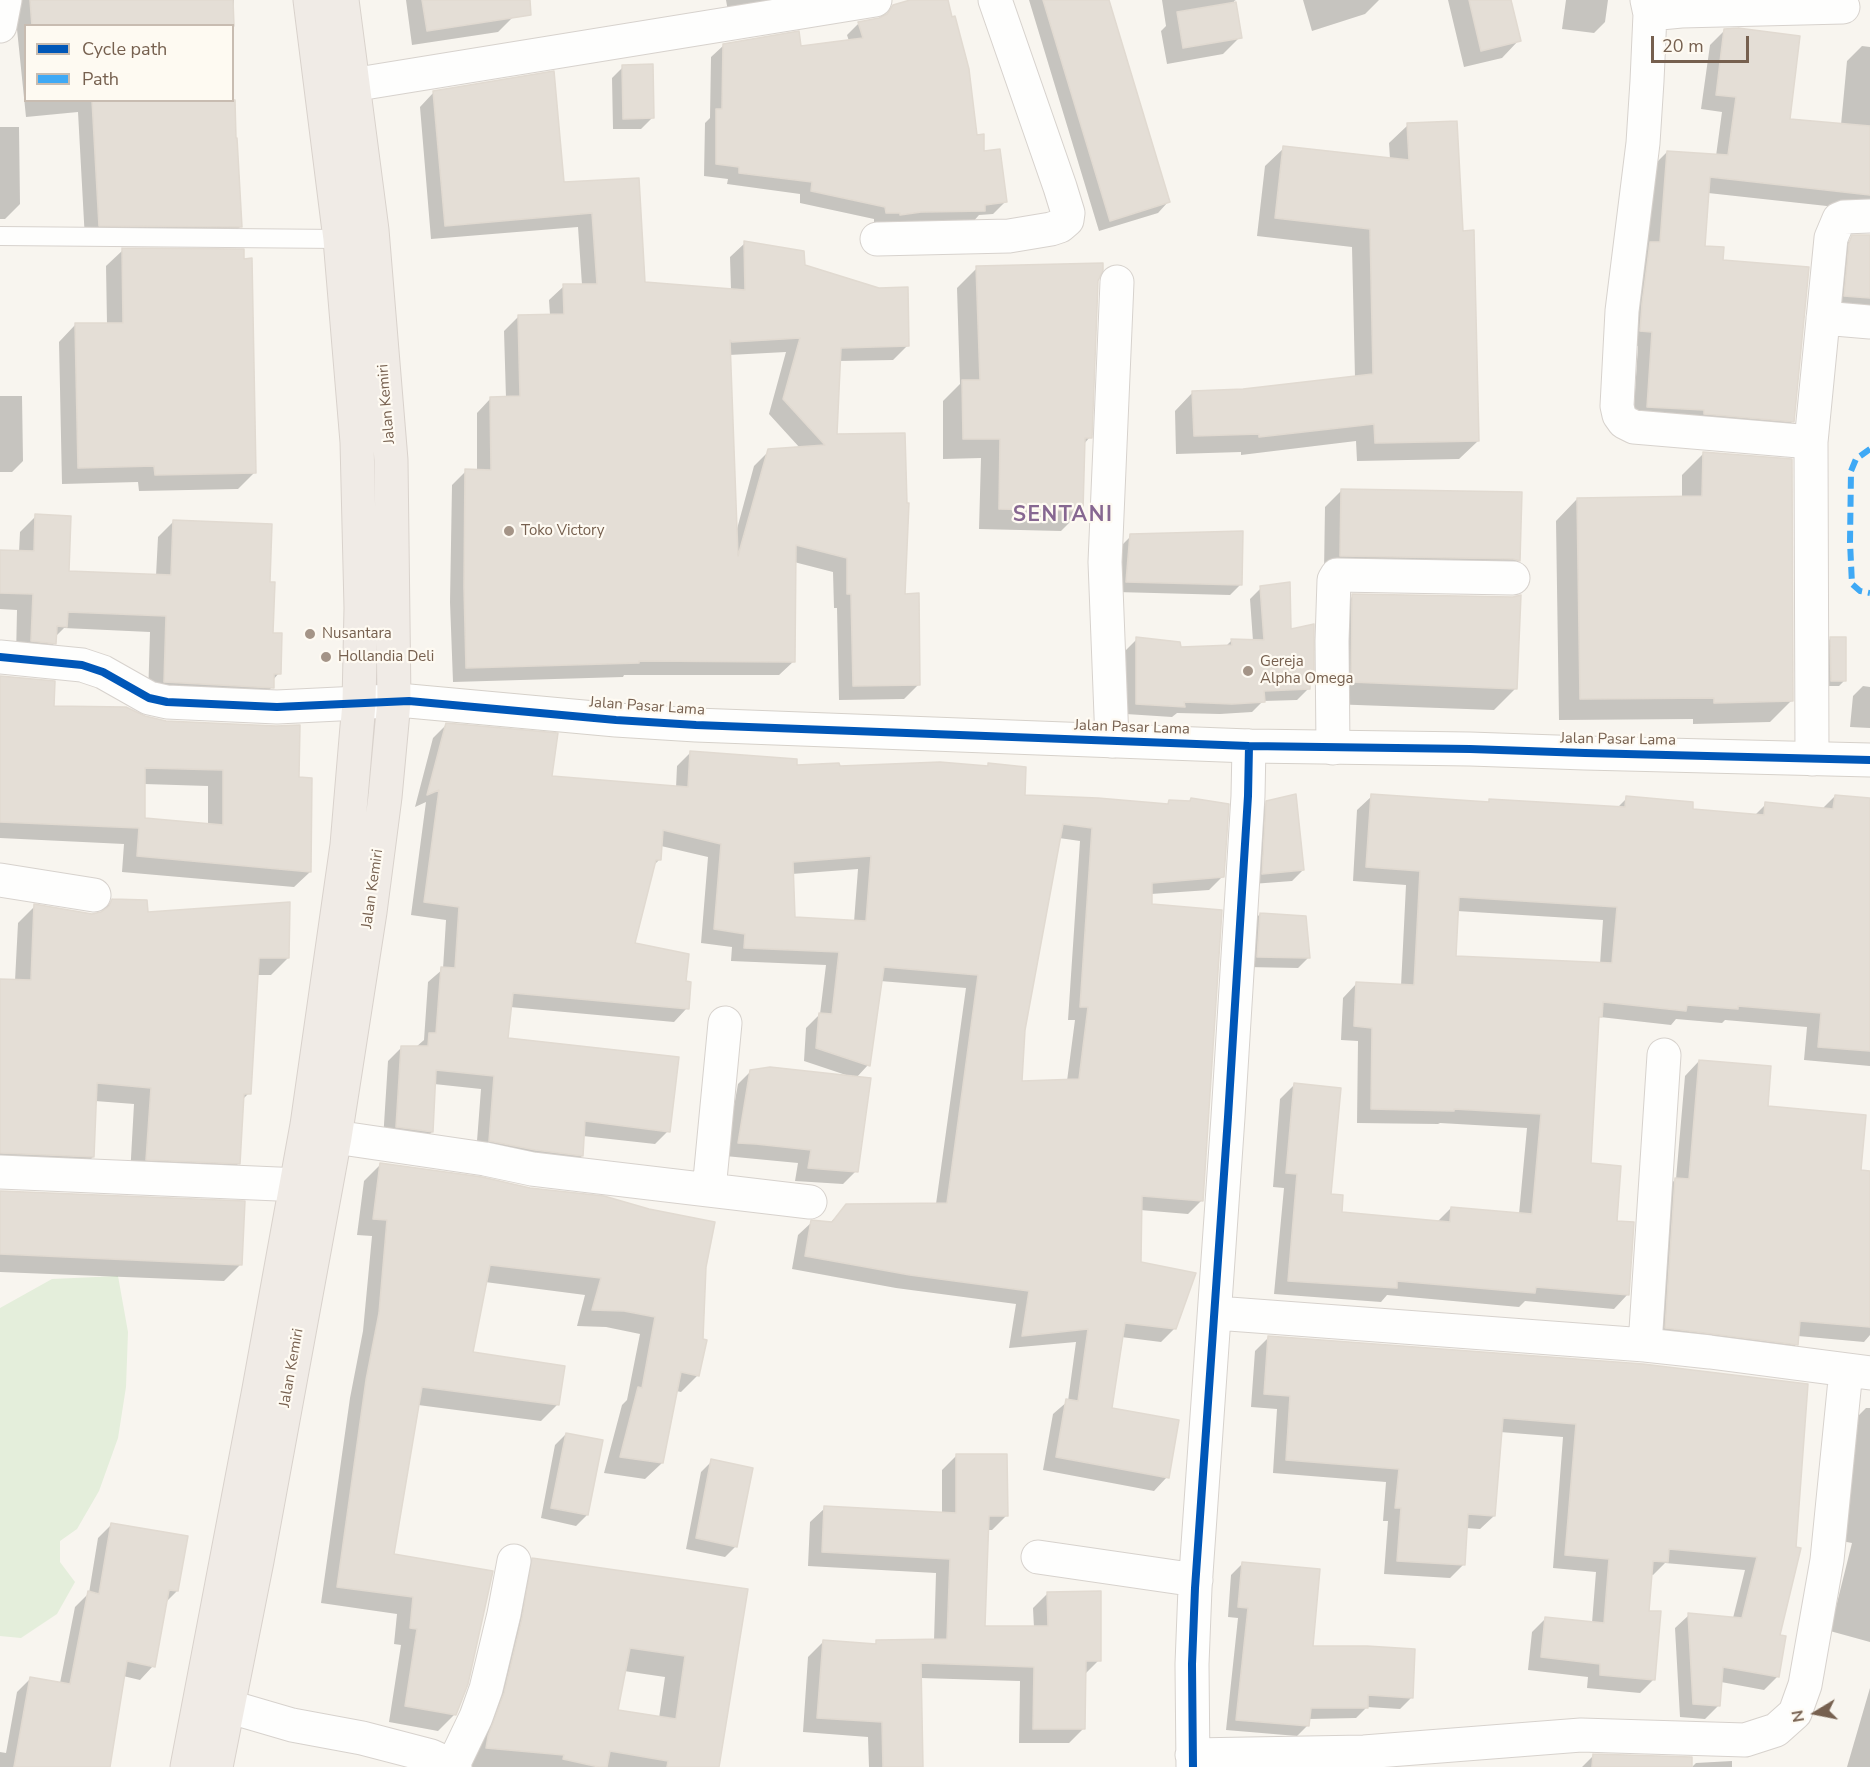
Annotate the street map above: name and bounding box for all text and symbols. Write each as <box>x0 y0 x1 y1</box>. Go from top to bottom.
legend <box>24 24 234 102</box>
scale bar <box>1654 24 1752 62</box>
text: 20 m <box>1662 34 1704 58</box>
text: Cycle path <box>82 37 167 61</box>
text: Path <box>82 67 119 91</box>
street label: Jalan Kemiri <box>375 363 399 445</box>
district label: SENTANI <box>1013 503 1113 529</box>
place label: Toko Victory <box>521 522 605 540</box>
marker: Toko Victory <box>502 524 516 538</box>
place label: Nusantara <box>322 625 392 643</box>
marker: Nusantara <box>303 627 317 641</box>
place label: Hollandia Deli <box>338 648 434 666</box>
marker: Hollandia Deli <box>319 650 333 664</box>
place label: Gereja Alpha Omega <box>1260 653 1354 688</box>
marker: Gereja Alpha Omega <box>1241 664 1255 678</box>
street label: Jalan Pasar Lama <box>589 694 705 720</box>
street label: Jalan Pasar Lama <box>1074 717 1190 739</box>
street label: Jalan Pasar Lama <box>1560 730 1676 750</box>
street label: Jalan Kemiri <box>359 848 387 930</box>
street label: Jalan Kemiri <box>276 1327 308 1409</box>
north arrow <box>1786 1683 1846 1743</box>
text: N <box>1786 1708 1810 1724</box>

